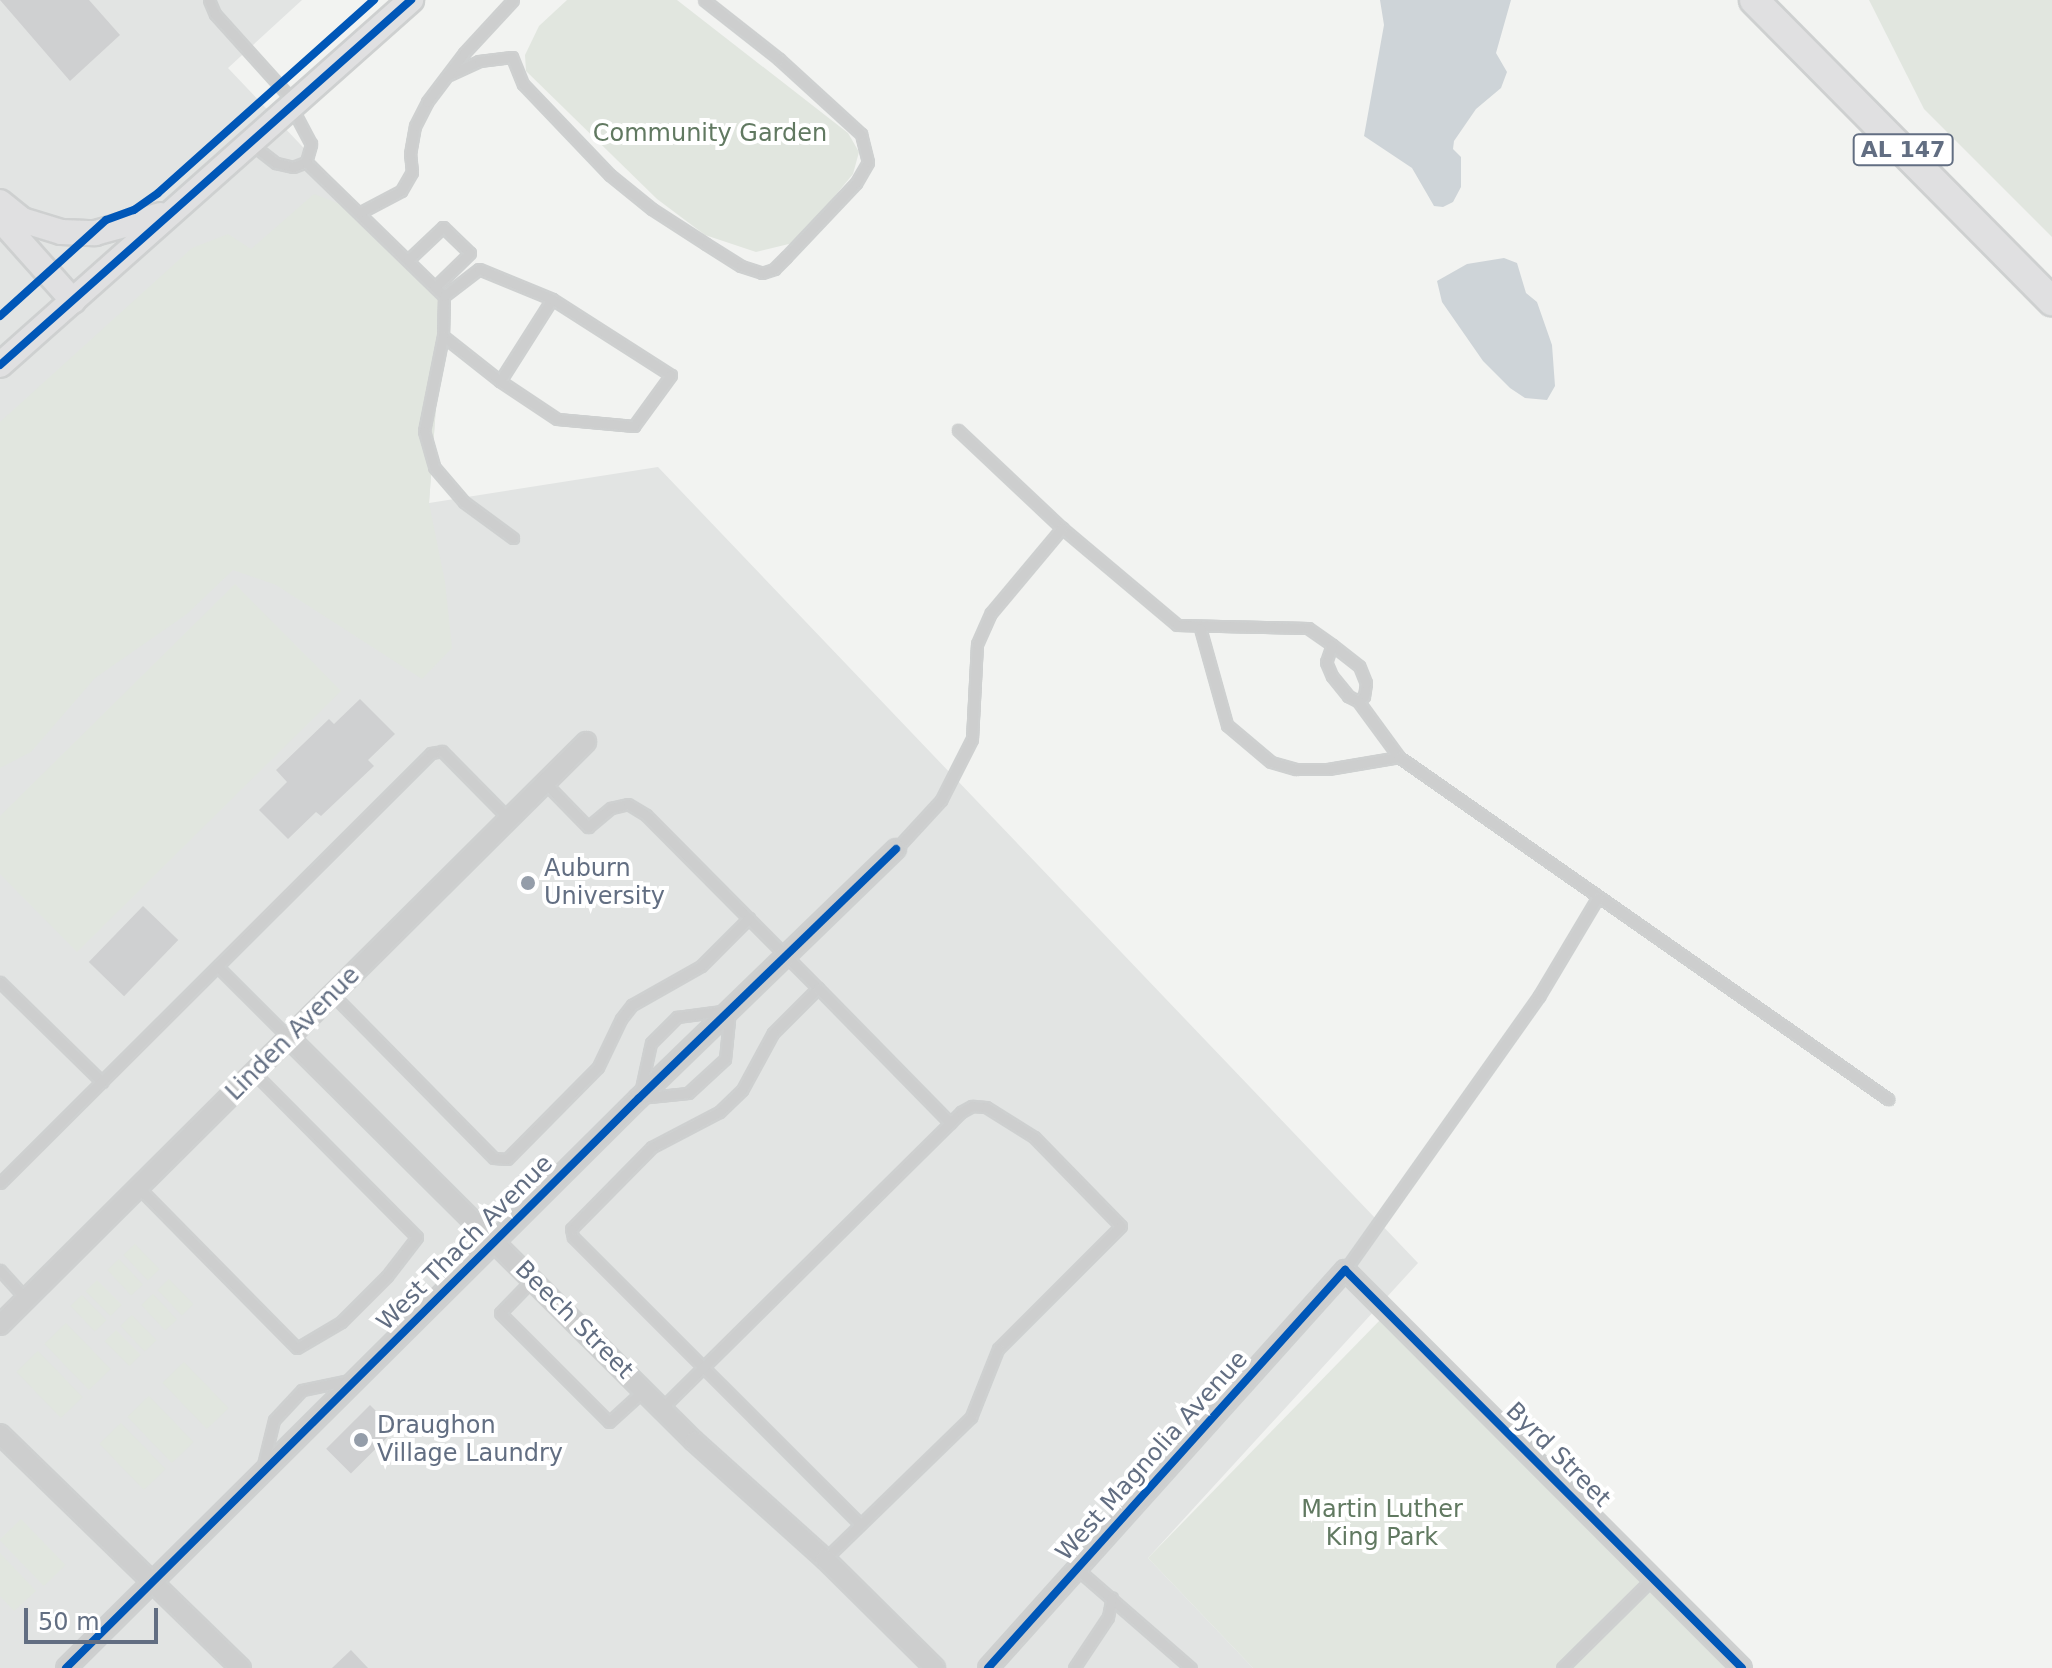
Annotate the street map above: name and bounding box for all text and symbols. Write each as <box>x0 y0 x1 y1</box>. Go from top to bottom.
park label: Community Garden <box>593 120 827 148</box>
road number: AL 147 <box>1851 132 1955 168</box>
place label: Auburn University <box>544 855 665 911</box>
marker: Auburn University <box>519 874 537 892</box>
street label: Linden Avenue <box>220 961 366 1107</box>
street label: West Thach Avenue <box>371 1149 559 1337</box>
street label: Beech Street <box>509 1255 639 1385</box>
street label: West Magnolia Avenue <box>1050 1345 1254 1567</box>
street label: Byrd Street <box>1500 1397 1616 1513</box>
place label: Draughon Village Laundry <box>377 1412 563 1468</box>
marker: Draughon Village Laundry <box>352 1431 370 1449</box>
park label: Martin Luther King Park <box>1301 1496 1463 1552</box>
scale bar <box>28 1592 162 1642</box>
text: 50 m <box>38 1608 100 1636</box>

